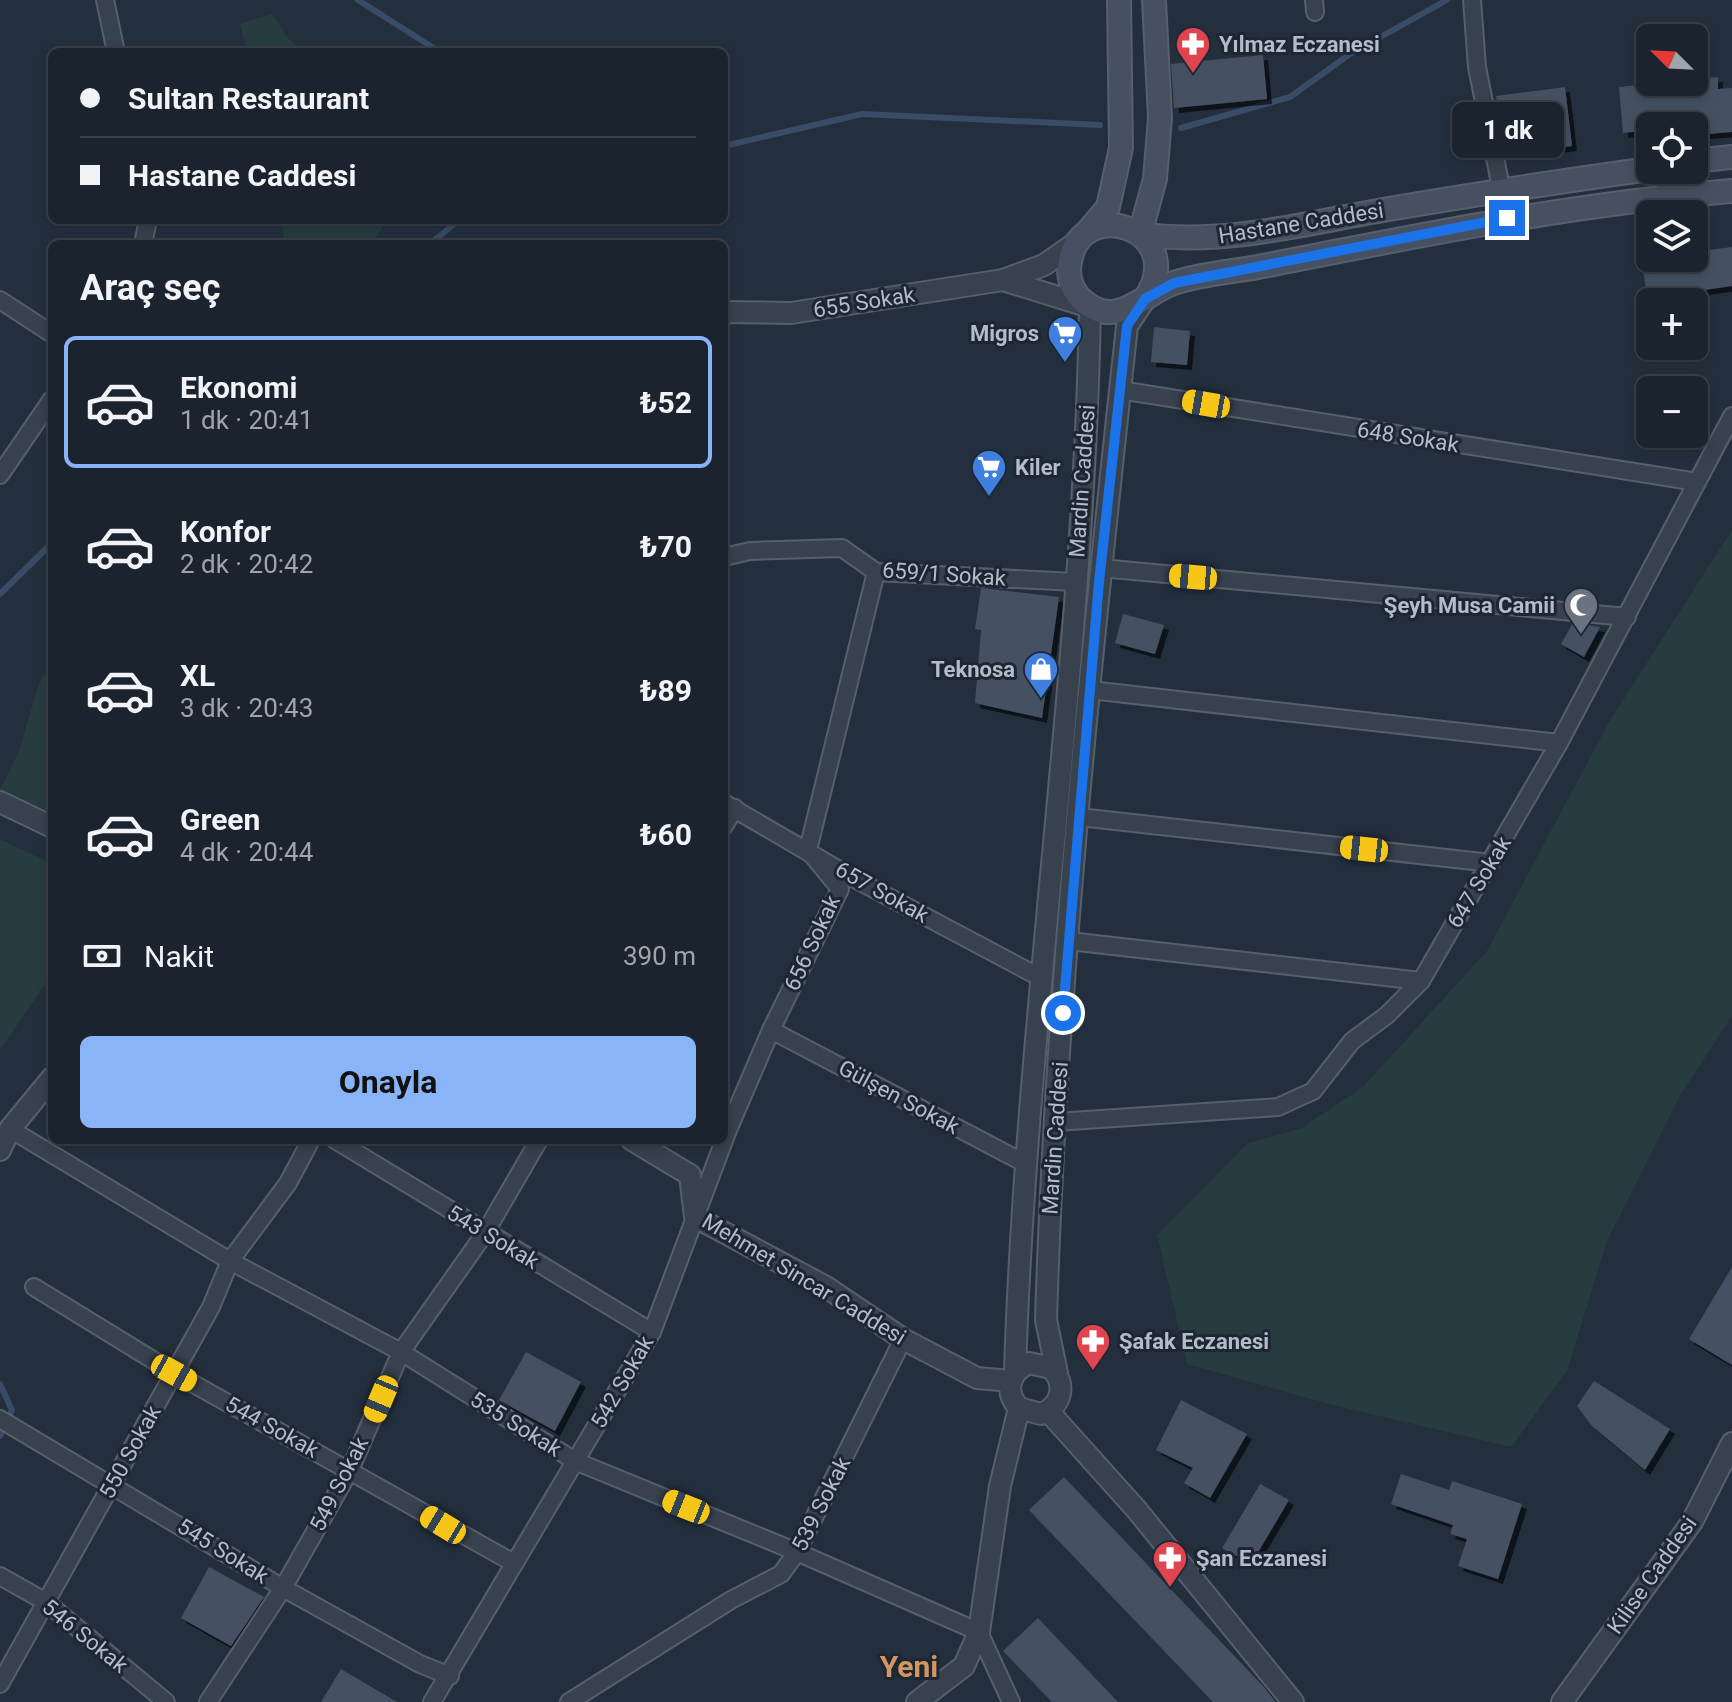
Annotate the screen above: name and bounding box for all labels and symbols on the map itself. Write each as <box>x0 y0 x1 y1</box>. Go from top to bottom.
north arrow <box>1636 24 1708 96</box>
pharmacy icon: Yılmaz Eczanesi <box>1174 25 1212 75</box>
place label: Yılmaz Eczanesi <box>1219 32 1380 57</box>
callout: 1 dk <box>1451 102 1563 158</box>
street label: Hastane Caddesi <box>1217 198 1385 248</box>
route end <box>1489 200 1525 236</box>
street label: 655 Sokak <box>811 282 917 322</box>
supermarket icon: Migros <box>1046 314 1084 364</box>
place label: Migros <box>970 321 1039 346</box>
car <box>1180 388 1232 420</box>
street label: Mardin Caddesi <box>1064 404 1100 558</box>
street label: 648 Sokak <box>1355 417 1461 457</box>
supermarket icon: Kiler <box>970 448 1008 498</box>
place label: Kiler <box>1015 455 1061 480</box>
street label: 659/1 Sokak <box>881 557 1007 591</box>
car <box>1168 563 1218 591</box>
mosque icon: Şeyh Musa Camii <box>1562 586 1600 636</box>
place label: Şeyh Musa Camii <box>1384 593 1555 618</box>
shop icon: Teknosa <box>1022 650 1060 700</box>
place label: Teknosa <box>931 657 1015 682</box>
street label: 647 Sokak <box>1442 831 1517 932</box>
car <box>1339 835 1389 863</box>
street label: 657 Sokak <box>831 856 934 928</box>
street label: 656 Sokak <box>779 891 845 995</box>
route start <box>1045 995 1081 1031</box>
street label: Gülşen Sokak <box>834 1055 964 1140</box>
street label: Mardin Caddesi <box>1037 1061 1073 1215</box>
street label: 543 Sokak <box>443 1200 544 1275</box>
street label: Mehmet Sincar Caddesi <box>698 1208 910 1350</box>
pharmacy icon: Şafak Eczanesi <box>1074 1322 1112 1372</box>
place label: Şafak Eczanesi <box>1119 1329 1269 1354</box>
street label: 542 Sokak <box>586 1331 659 1433</box>
car <box>147 1351 201 1395</box>
car <box>361 1372 401 1426</box>
street label: 535 Sokak <box>466 1386 567 1462</box>
street label: 544 Sokak <box>221 1391 324 1463</box>
street label: 550 Sokak <box>94 1400 166 1503</box>
street label: 549 Sokak <box>305 1432 374 1535</box>
street label: 539 Sokak <box>787 1452 856 1555</box>
car <box>659 1487 713 1527</box>
car <box>416 1502 470 1548</box>
street label: Kilise Caddesi <box>1602 1511 1702 1639</box>
street label: 545 Sokak <box>173 1513 274 1589</box>
pharmacy icon: Şan Eczanesi <box>1151 1539 1189 1589</box>
place label: Şan Eczanesi <box>1196 1546 1327 1571</box>
street label: 546 Sokak <box>37 1594 133 1678</box>
district label: Yeni <box>880 1649 938 1684</box>

